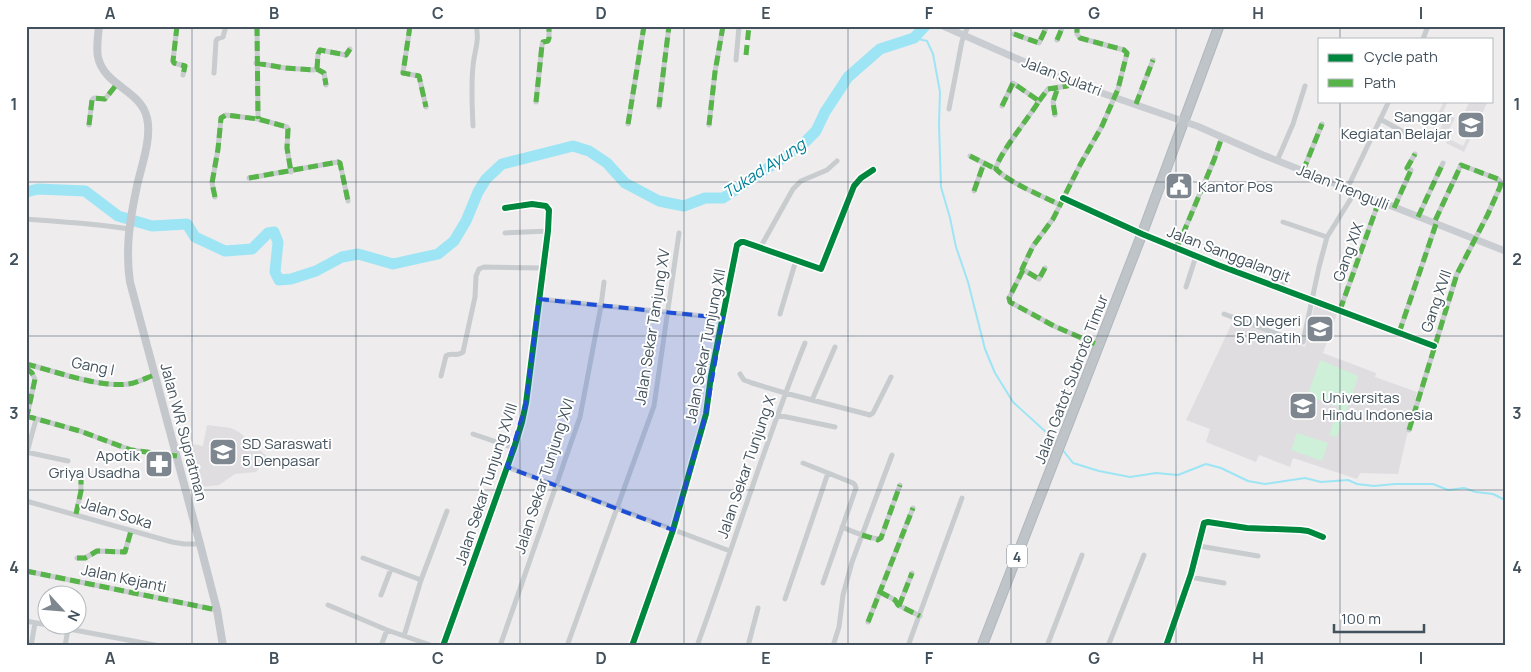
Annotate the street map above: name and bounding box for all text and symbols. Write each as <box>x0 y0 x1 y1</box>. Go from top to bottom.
text: A <box>105 2 116 24</box>
text: B <box>269 2 279 24</box>
text: C <box>432 2 444 24</box>
text: D <box>595 2 607 24</box>
text: E <box>761 2 771 24</box>
text: F <box>925 2 934 24</box>
text: G <box>1088 2 1100 24</box>
text: H <box>1252 2 1264 24</box>
text: I <box>1419 2 1423 24</box>
legend <box>1318 38 1494 102</box>
text: Cycle path <box>1364 46 1438 67</box>
street label: Jalan Sulatri <box>1019 51 1105 101</box>
text: Path <box>1364 72 1396 93</box>
text: 1 <box>10 93 18 115</box>
text: 1 <box>1513 93 1521 115</box>
place label: Sanggar Kegiatan Belajar <box>1341 106 1453 144</box>
school or university icon: Sanggar Kegiatan Belajar <box>1456 110 1486 140</box>
water label: Tukad Ayung <box>719 132 811 203</box>
street label: Jalan Trengulli <box>1294 159 1392 215</box>
public building icon: Kantor Pos <box>1164 171 1194 201</box>
place label: Kantor Pos <box>1198 176 1273 197</box>
street label: Gang XIX <box>1328 220 1368 284</box>
street label: Jalan Sanggalangit <box>1164 221 1294 287</box>
street label: Jalan Sekar Tanjung XV <box>629 247 675 407</box>
text: 2 <box>9 248 19 270</box>
text: 2 <box>1512 248 1522 270</box>
street label: Jalan Sekar Tunjung XII <box>680 267 730 425</box>
street label: Gang XVII <box>1416 267 1456 335</box>
street label: Jalan Gatot Subroto Timur <box>1029 291 1113 467</box>
place label: SD Negeri 5 Penatih <box>1233 310 1301 348</box>
school or university icon: SD Negeri 5 Penatih <box>1305 314 1335 344</box>
street label: Gang I <box>70 352 116 380</box>
street label: Jalan WR Supratman <box>155 361 213 503</box>
place label: Universitas Hindu Indonesia <box>1322 387 1433 425</box>
school or university icon: Universitas Hindu Indonesia <box>1288 391 1318 421</box>
street label: Jalan Sekar Tunjung X <box>712 393 780 541</box>
street label: Jalan Sekar Tunjung XVI <box>509 396 579 556</box>
street label: Jalan Sekar Tunjung XVIII <box>450 400 522 568</box>
text: 3 <box>9 402 19 424</box>
text: 3 <box>1512 402 1522 424</box>
place label: SD Saraswati 5 Denpasar <box>242 433 332 471</box>
school or university icon: SD Saraswati 5 Denpasar <box>208 437 238 467</box>
place label: Apotik Griya Usadha <box>49 445 141 483</box>
pharmacy icon: Apotik Griya Usadha <box>144 449 174 479</box>
street label: Jalan Soka <box>79 492 155 534</box>
road number: 4 <box>1007 544 1027 568</box>
text: 4 <box>9 556 19 578</box>
text: 4 <box>1512 556 1522 578</box>
street label: Jalan Kejanti <box>79 559 169 597</box>
north arrow <box>38 584 88 634</box>
scale bar <box>1334 602 1424 634</box>
text: N <box>63 607 85 625</box>
text: 100 m <box>1341 608 1381 629</box>
text: A <box>105 647 116 669</box>
text: B <box>269 647 279 669</box>
text: C <box>432 647 444 669</box>
text: D <box>595 647 607 669</box>
text: E <box>761 647 771 669</box>
text: F <box>925 647 934 669</box>
text: G <box>1088 647 1100 669</box>
text: H <box>1252 647 1264 669</box>
text: I <box>1419 647 1423 669</box>

